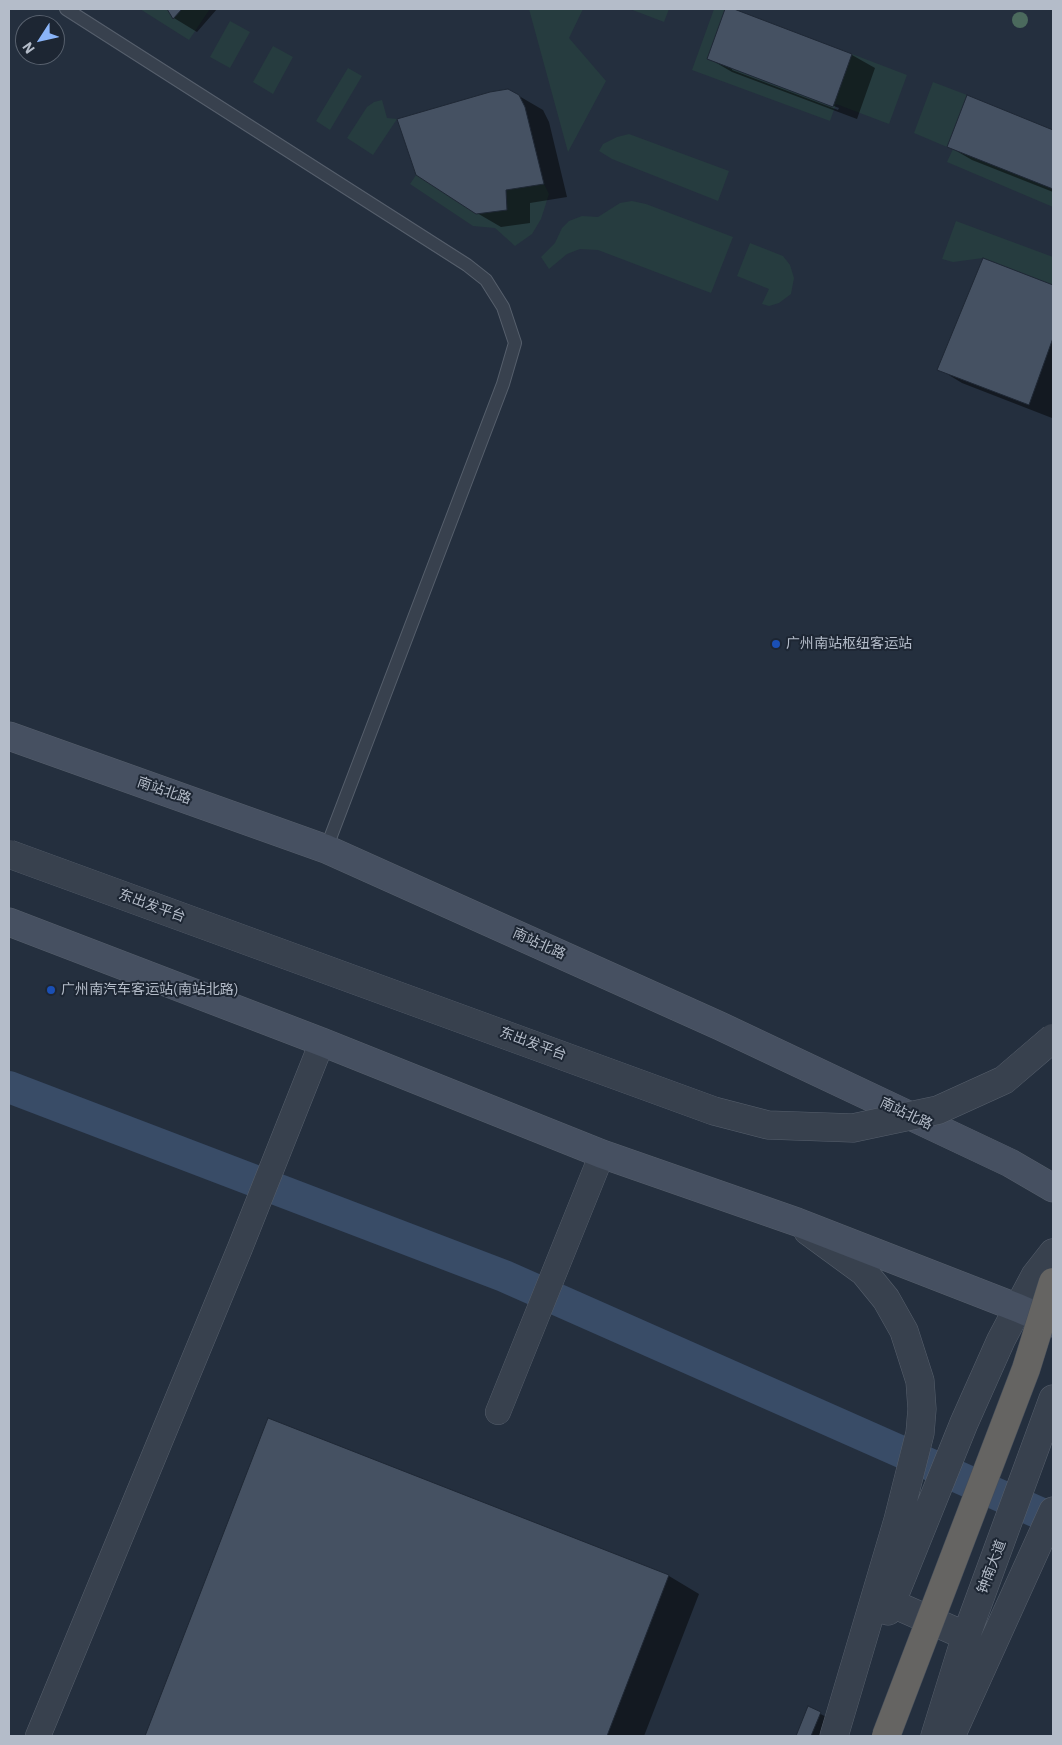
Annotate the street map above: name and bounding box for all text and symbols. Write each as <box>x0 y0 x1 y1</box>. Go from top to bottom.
north arrow <box>15 15 65 65</box>
text: N <box>18 39 39 57</box>
place label: 广州南站枢纽客运站 <box>786 636 912 652</box>
marker: 广州南站枢纽客运站 <box>770 638 782 650</box>
street label: 南站北路 <box>135 774 193 808</box>
street label: 东出发平台 <box>116 886 188 926</box>
street label: 南站北路 <box>510 925 568 963</box>
place label: 广州南汽车客运站(南站北路) <box>61 982 238 998</box>
marker: 广州南汽车客运站(南站北路) <box>45 984 57 996</box>
street label: 东出发平台 <box>497 1024 569 1064</box>
street label: 南站北路 <box>877 1095 935 1133</box>
street label: 钟南大道 <box>974 1538 1010 1596</box>

